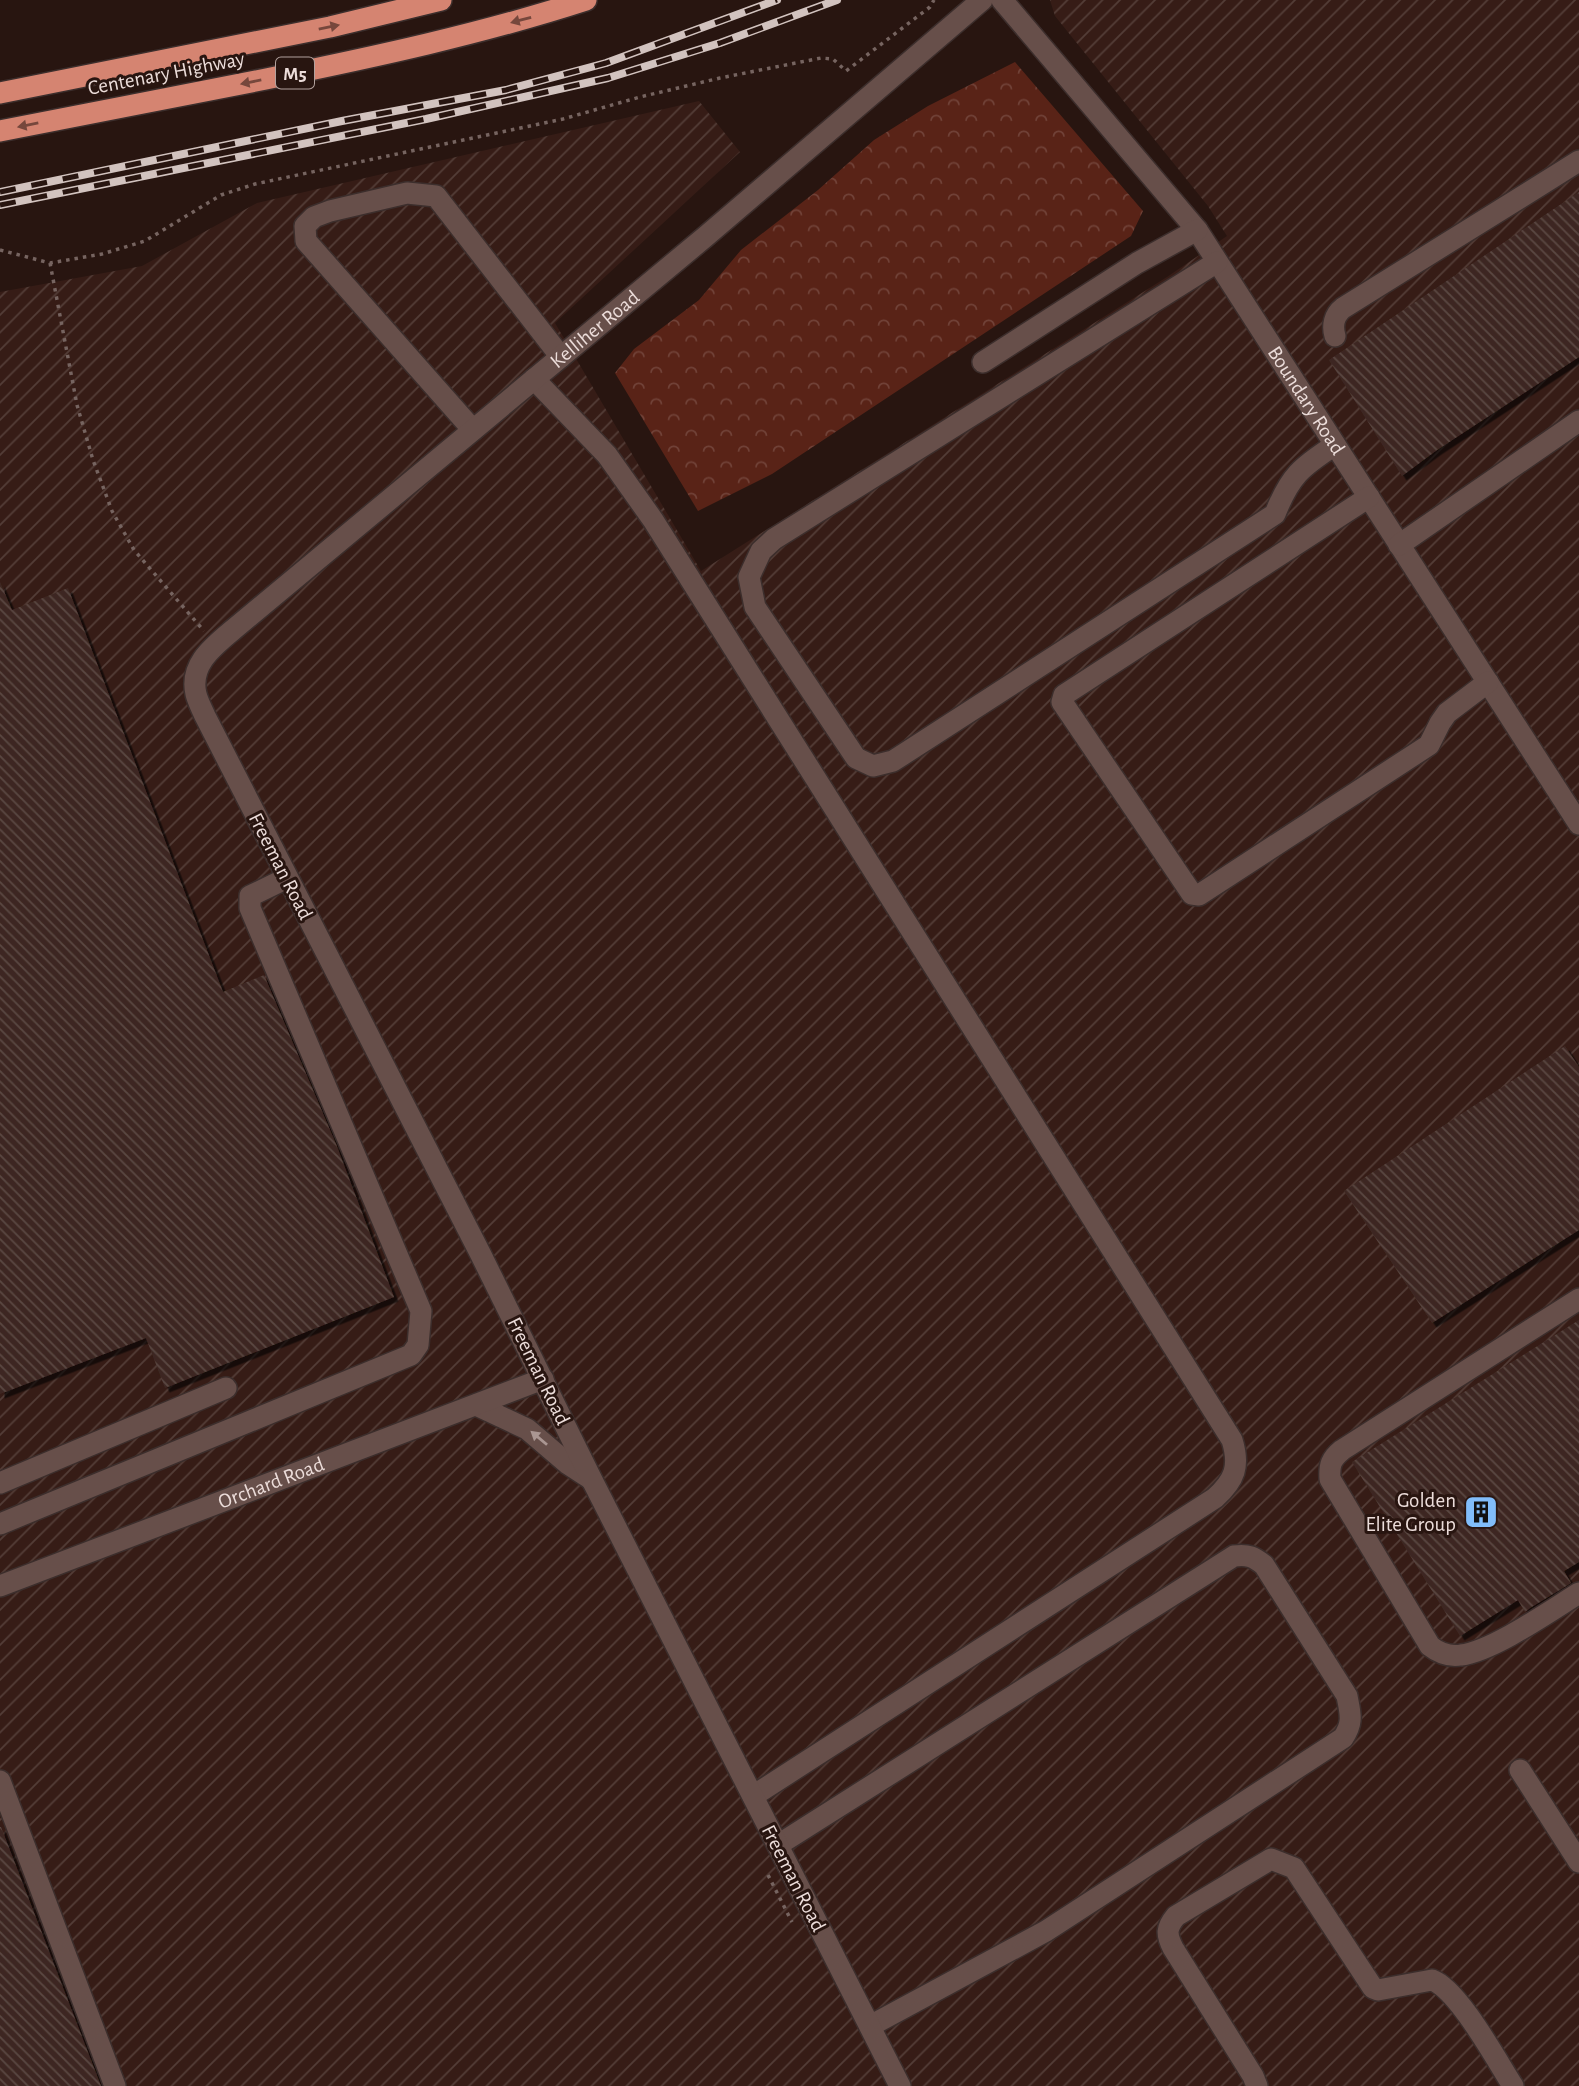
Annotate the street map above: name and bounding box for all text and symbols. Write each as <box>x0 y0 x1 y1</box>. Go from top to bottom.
one-way arrow <box>510 16 531 26</box>
one-way arrow <box>318 22 340 33</box>
street label: Centenary Highway <box>86 48 246 99</box>
road number: M5 <box>276 58 314 88</box>
one-way arrow <box>240 76 262 87</box>
one-way arrow <box>17 120 39 131</box>
street label: Kelliher Road <box>546 286 643 372</box>
street label: Boundary Road <box>1264 343 1349 459</box>
street label: Freeman Road <box>245 809 316 923</box>
street label: Freeman Road <box>504 1314 574 1428</box>
one-way arrow <box>530 1431 547 1446</box>
street label: Orchard Road <box>215 1453 327 1513</box>
place label: Golden Elite Group <box>1365 1490 1456 1535</box>
building icon: Golden Elite Group <box>1462 1493 1500 1531</box>
street label: Freeman Road <box>758 1821 829 1935</box>

